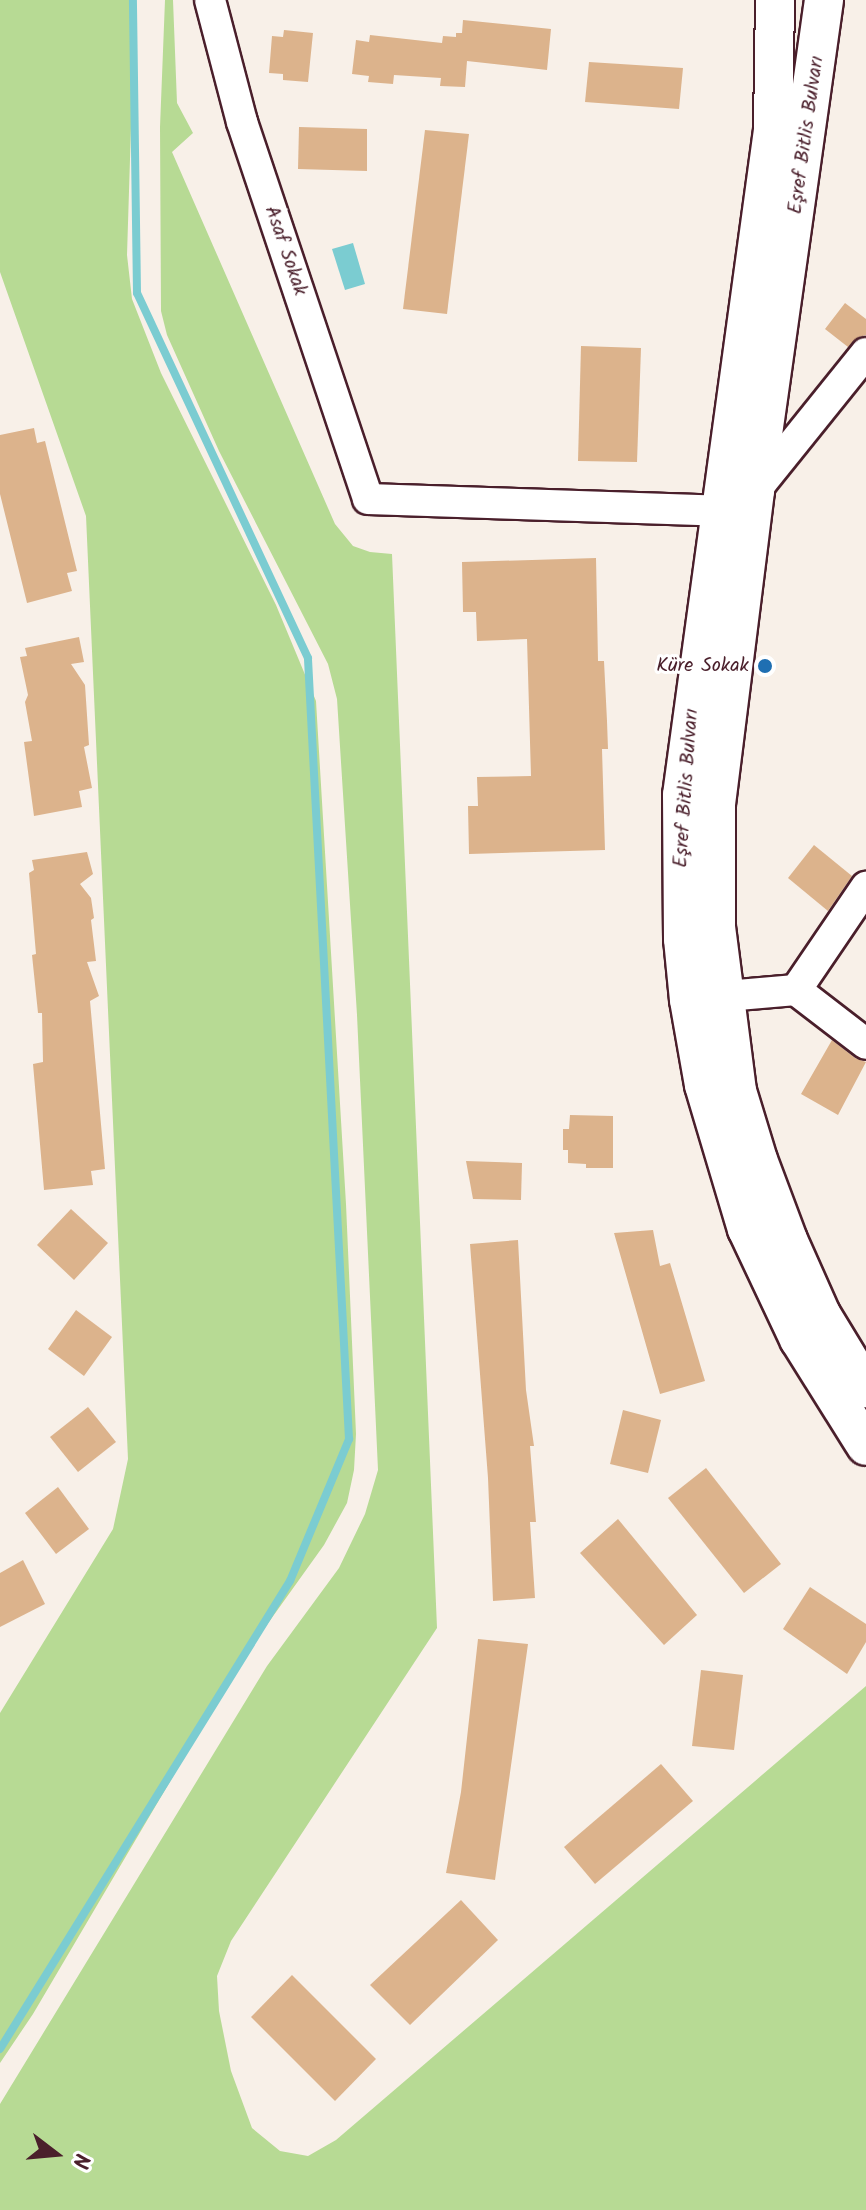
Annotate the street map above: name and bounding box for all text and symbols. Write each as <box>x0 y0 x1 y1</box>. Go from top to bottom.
street label: Eşref Bitlis Bulvarı <box>784 54 830 216</box>
street label: Asaf Sokak <box>258 203 312 299</box>
place label: Küre Sokak <box>656 654 749 678</box>
marker: Küre Sokak <box>756 657 774 675</box>
street label: Eşref Bitlis Bulvarı <box>669 707 705 869</box>
north arrow <box>16 2114 96 2194</box>
text: N <box>61 2149 98 2172</box>

